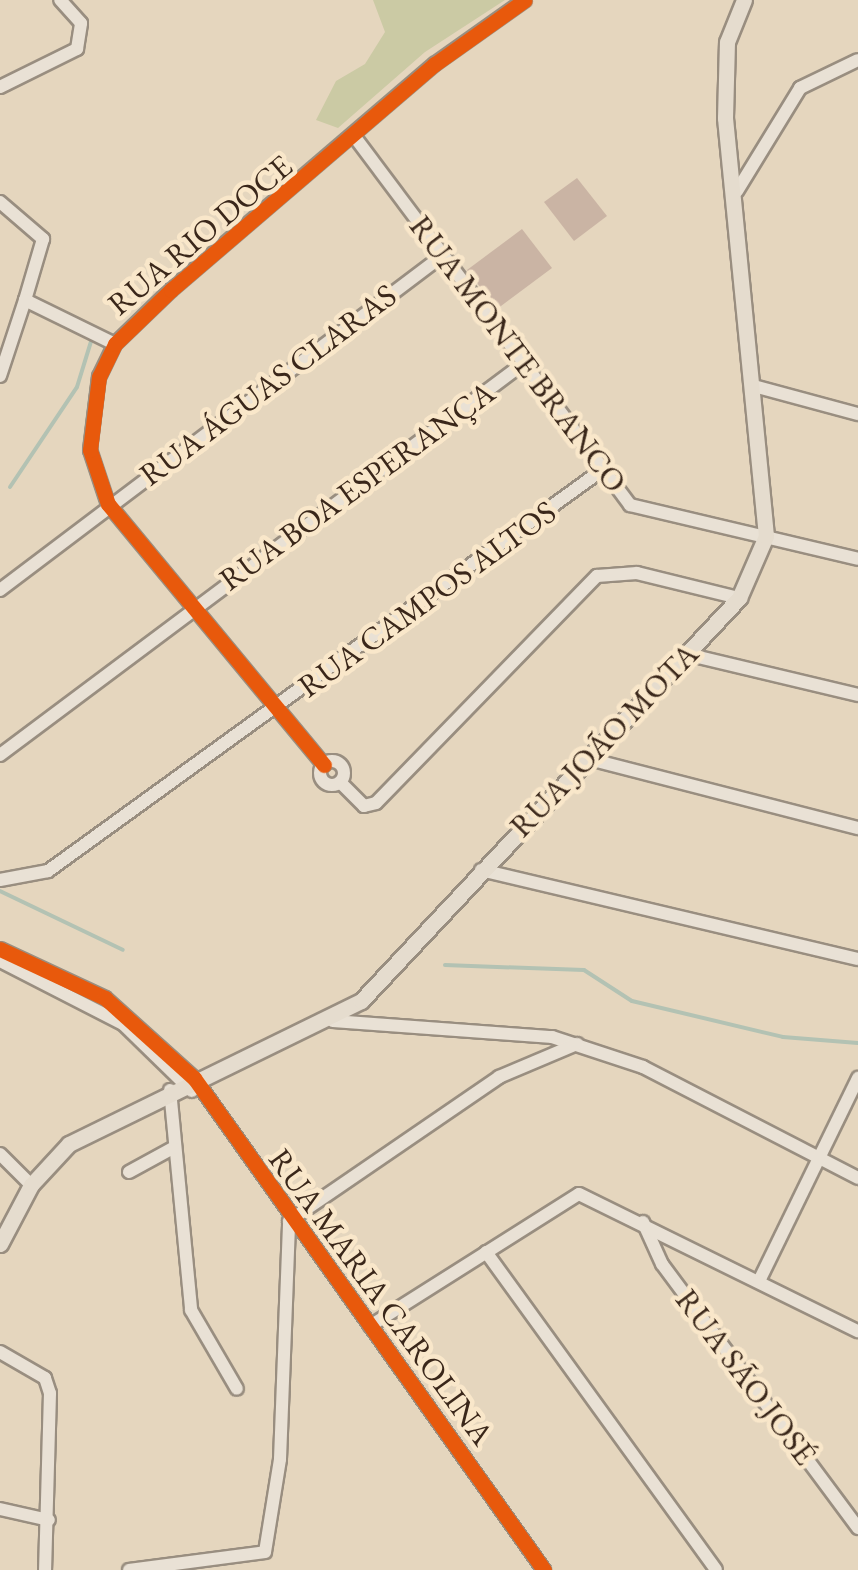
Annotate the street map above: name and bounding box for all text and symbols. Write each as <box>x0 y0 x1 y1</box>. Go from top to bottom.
street label: RUA RIO DOCE <box>100 147 300 323</box>
street label: RUA MONTE BRANCO <box>401 208 635 500</box>
street label: RUA ÁGUAS CLARAS <box>132 276 404 494</box>
street label: RUA BOA ESPERANÇA <box>212 373 502 599</box>
street label: RUA CAMPOS ALTOS <box>291 493 563 705</box>
street label: RUA JOÃO MOTA <box>502 635 706 845</box>
street label: RUA MARIA CAROLINA <box>260 1141 502 1453</box>
street label: RUA SÃO JOSÉ <box>667 1282 825 1472</box>

